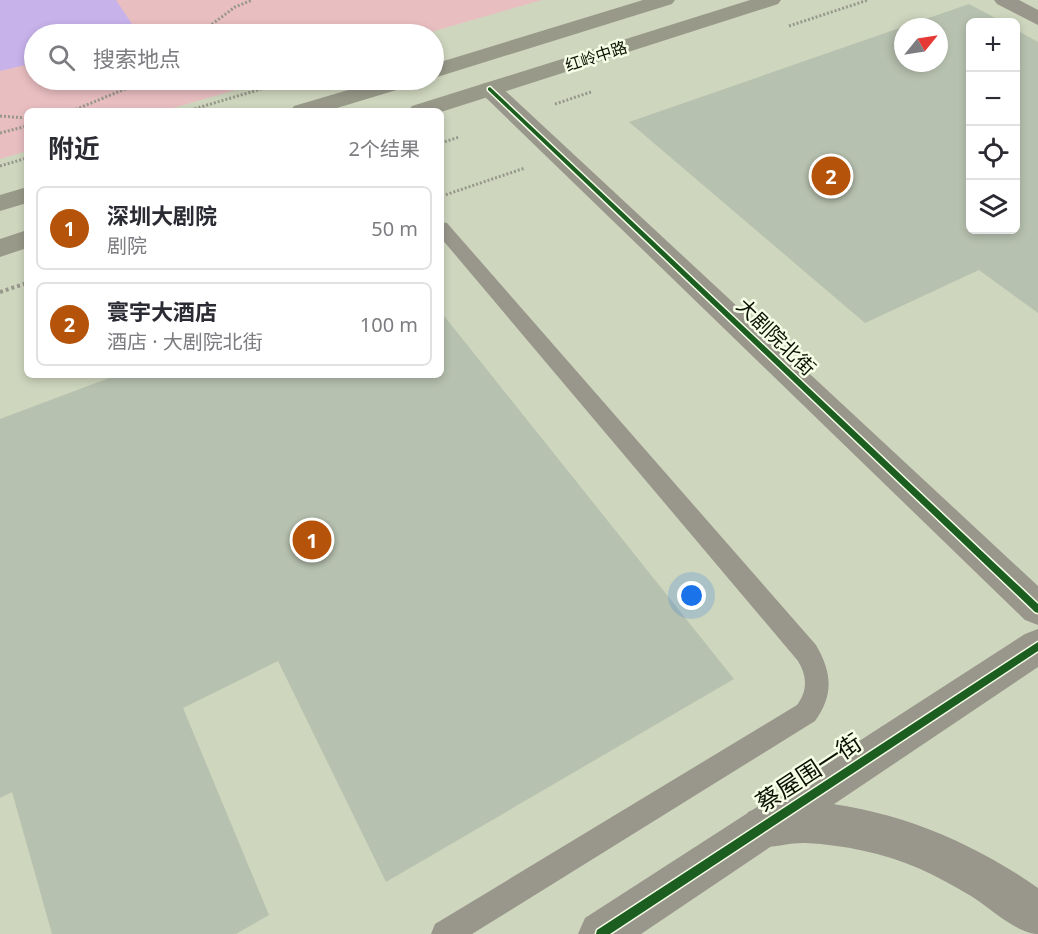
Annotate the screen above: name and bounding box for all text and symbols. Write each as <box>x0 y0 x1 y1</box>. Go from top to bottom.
north arrow <box>894 18 948 72</box>
map controls <box>966 18 1020 234</box>
button: + <box>966 18 1020 72</box>
search box <box>24 24 444 90</box>
street label: 红岭中路 <box>562 36 630 76</box>
icon: search <box>45 41 78 74</box>
text: 搜索地点 <box>93 43 181 73</box>
button: − <box>966 72 1020 126</box>
button: locate <box>966 126 1020 180</box>
text: 附近 <box>48 130 100 166</box>
text: 2个结果 <box>349 135 420 162</box>
pin: 2 <box>812 154 850 198</box>
button: layers <box>966 180 1020 234</box>
text: 深圳大剧院 <box>107 200 217 230</box>
text: 1 <box>64 215 75 242</box>
text: 50 m <box>371 215 418 242</box>
text: 剧院 <box>107 232 147 259</box>
street label: 大剧院北街 <box>731 292 822 381</box>
text: 寰宇大酒店 <box>107 296 217 326</box>
text: 2 <box>64 311 75 338</box>
text: 100 m <box>360 311 418 338</box>
text: 酒店 · 大剧院北街 <box>107 328 263 355</box>
pin: 1 <box>292 518 332 562</box>
your location <box>677 581 706 610</box>
street label: 蔡屋围一街 <box>749 725 867 818</box>

